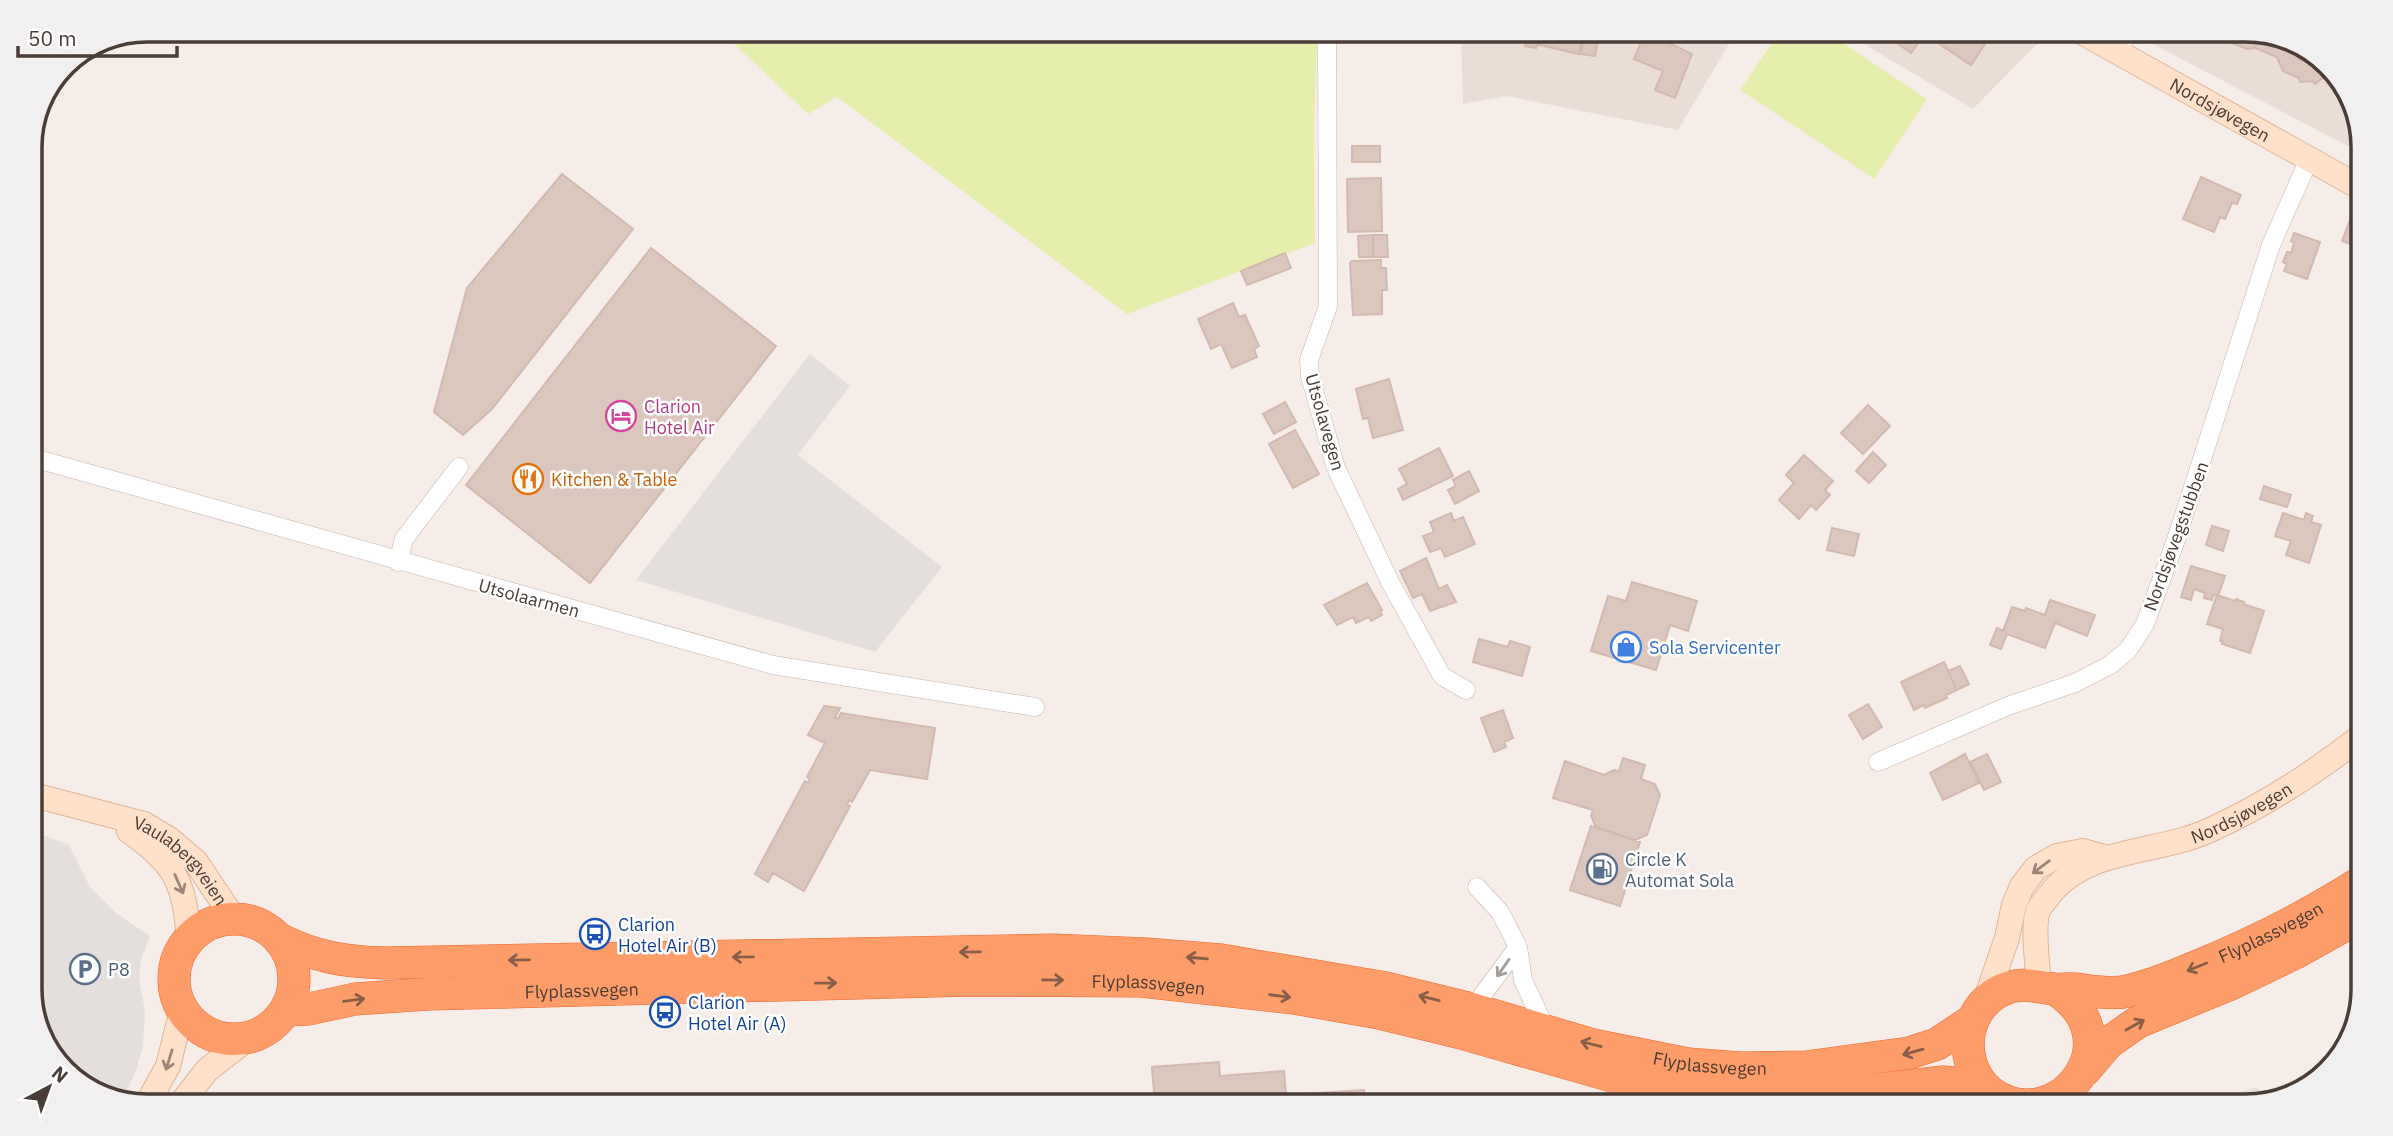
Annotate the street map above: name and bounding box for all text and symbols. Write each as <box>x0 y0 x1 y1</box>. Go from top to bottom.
scale bar <box>18 14 177 58</box>
text: 50 m <box>28 24 77 52</box>
street label: Nordsjøvegen <box>2166 72 2275 147</box>
street label: Utsolavegen <box>1300 371 1350 473</box>
place label: Clarion Hotel Air <box>644 395 715 439</box>
hotel icon: Clarion Hotel Air <box>604 399 638 433</box>
street label: Nordsjøvegstubben <box>2138 458 2214 614</box>
restaurant icon: Kitchen & Table <box>511 462 545 496</box>
place label: Kitchen & Table <box>551 468 678 491</box>
street label: Utsolaarmen <box>476 573 582 623</box>
shop icon: Sola Servicenter <box>1609 630 1643 664</box>
place label: Sola Servicenter <box>1649 636 1781 659</box>
street label: Nordsjøvegen <box>2187 777 2296 848</box>
street label: Vaulabergveien <box>131 810 233 910</box>
place label: Circle K Automat Sola <box>1625 848 1734 892</box>
fuel station icon: Circle K Automat Sola <box>1585 852 1619 886</box>
one-way arrow <box>2032 860 2051 874</box>
one-way arrow <box>173 873 186 894</box>
street label: Flyplassvegen <box>2214 896 2327 968</box>
place label: Clarion Hotel Air (B) <box>618 913 717 957</box>
bus stop icon: Clarion Hotel Air (B) <box>578 917 612 951</box>
one-way arrow <box>959 945 982 959</box>
one-way arrow <box>732 950 755 964</box>
one-way arrow <box>1187 951 1209 964</box>
parking icon: P8 <box>68 952 102 986</box>
one-way arrow <box>508 953 531 967</box>
place label: P8 <box>108 958 130 981</box>
one-way arrow <box>1495 958 1510 977</box>
one-way arrow <box>2187 961 2209 974</box>
street label: Flyplassvegen <box>1091 969 1206 1000</box>
one-way arrow <box>1041 973 1064 987</box>
one-way arrow <box>814 976 837 990</box>
street label: Flyplassvegen <box>524 977 639 1003</box>
one-way arrow <box>1268 989 1291 1002</box>
place label: Clarion Hotel Air (A) <box>688 991 787 1035</box>
one-way arrow <box>1418 991 1441 1004</box>
one-way arrow <box>342 993 365 1006</box>
bus stop icon: Clarion Hotel Air (A) <box>648 995 682 1029</box>
one-way arrow <box>2124 1018 2144 1032</box>
one-way arrow <box>1580 1037 1603 1050</box>
street label: Flyplassvegen <box>1651 1046 1767 1080</box>
one-way arrow <box>1902 1046 1924 1059</box>
one-way arrow <box>162 1048 174 1070</box>
north arrow <box>14 1052 84 1122</box>
text: N <box>47 1061 73 1088</box>

